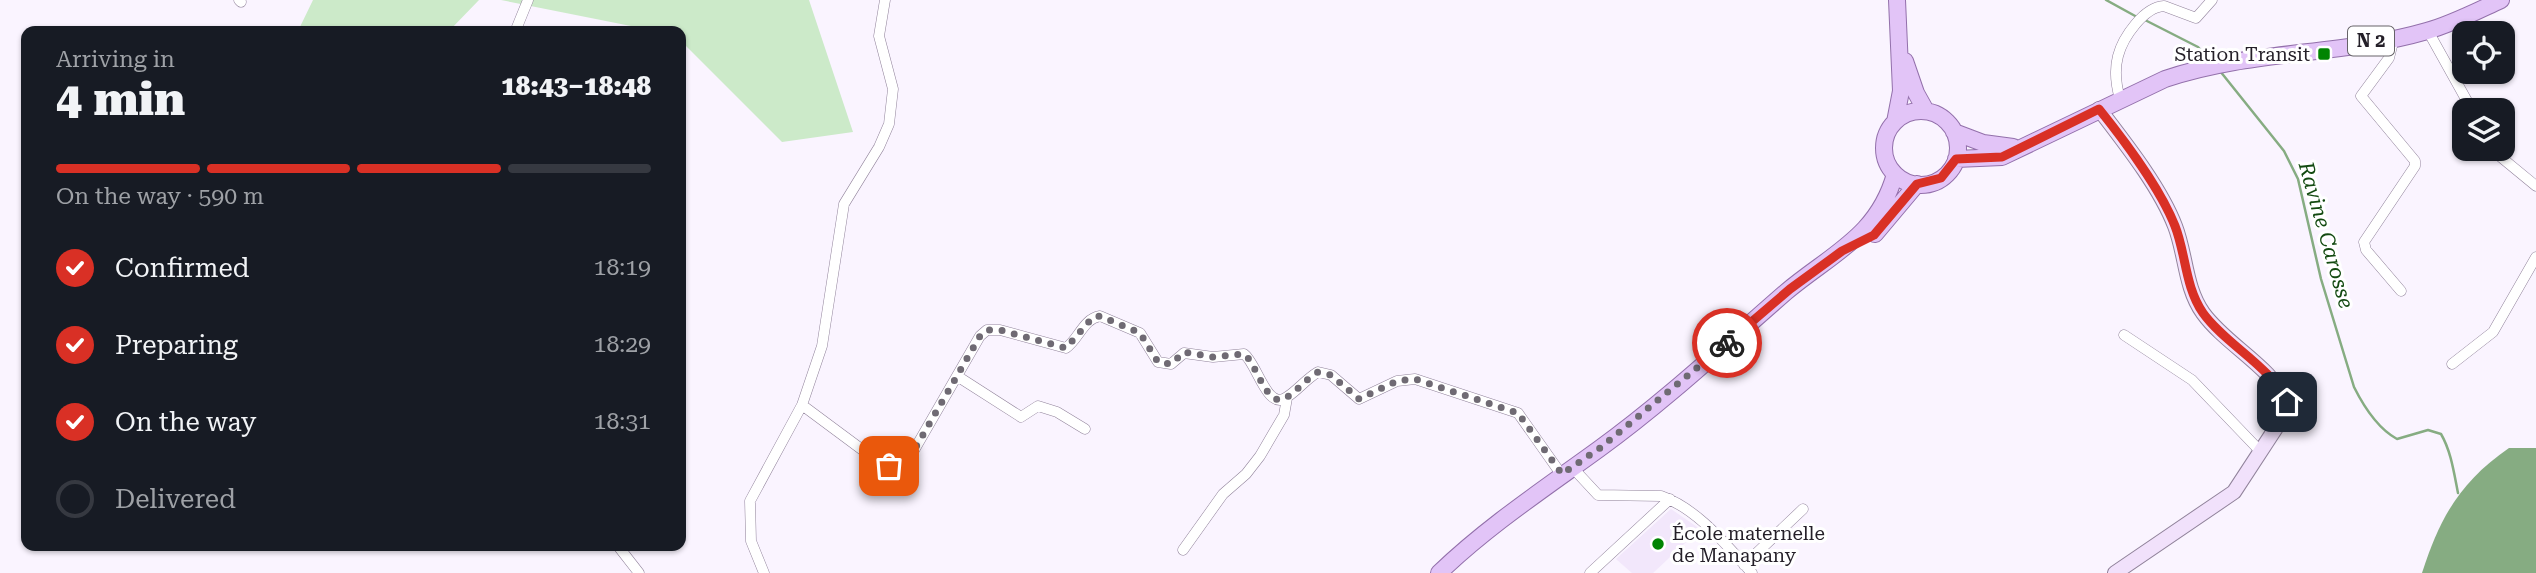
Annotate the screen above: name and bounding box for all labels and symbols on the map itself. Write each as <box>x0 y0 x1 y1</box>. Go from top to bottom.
road number: N 2 <box>2348 26 2394 56</box>
place label: Station Transit <box>2174 43 2310 66</box>
marker: Station Transit <box>2316 46 2332 62</box>
water label: Ravine Carosse <box>2293 158 2358 311</box>
courier <box>1692 308 1762 378</box>
pin <box>2257 372 2317 432</box>
pin <box>859 436 919 496</box>
place label: École maternelle de Manapany <box>1672 522 1825 567</box>
marker: École maternelle de Manapany <box>1650 536 1666 552</box>

